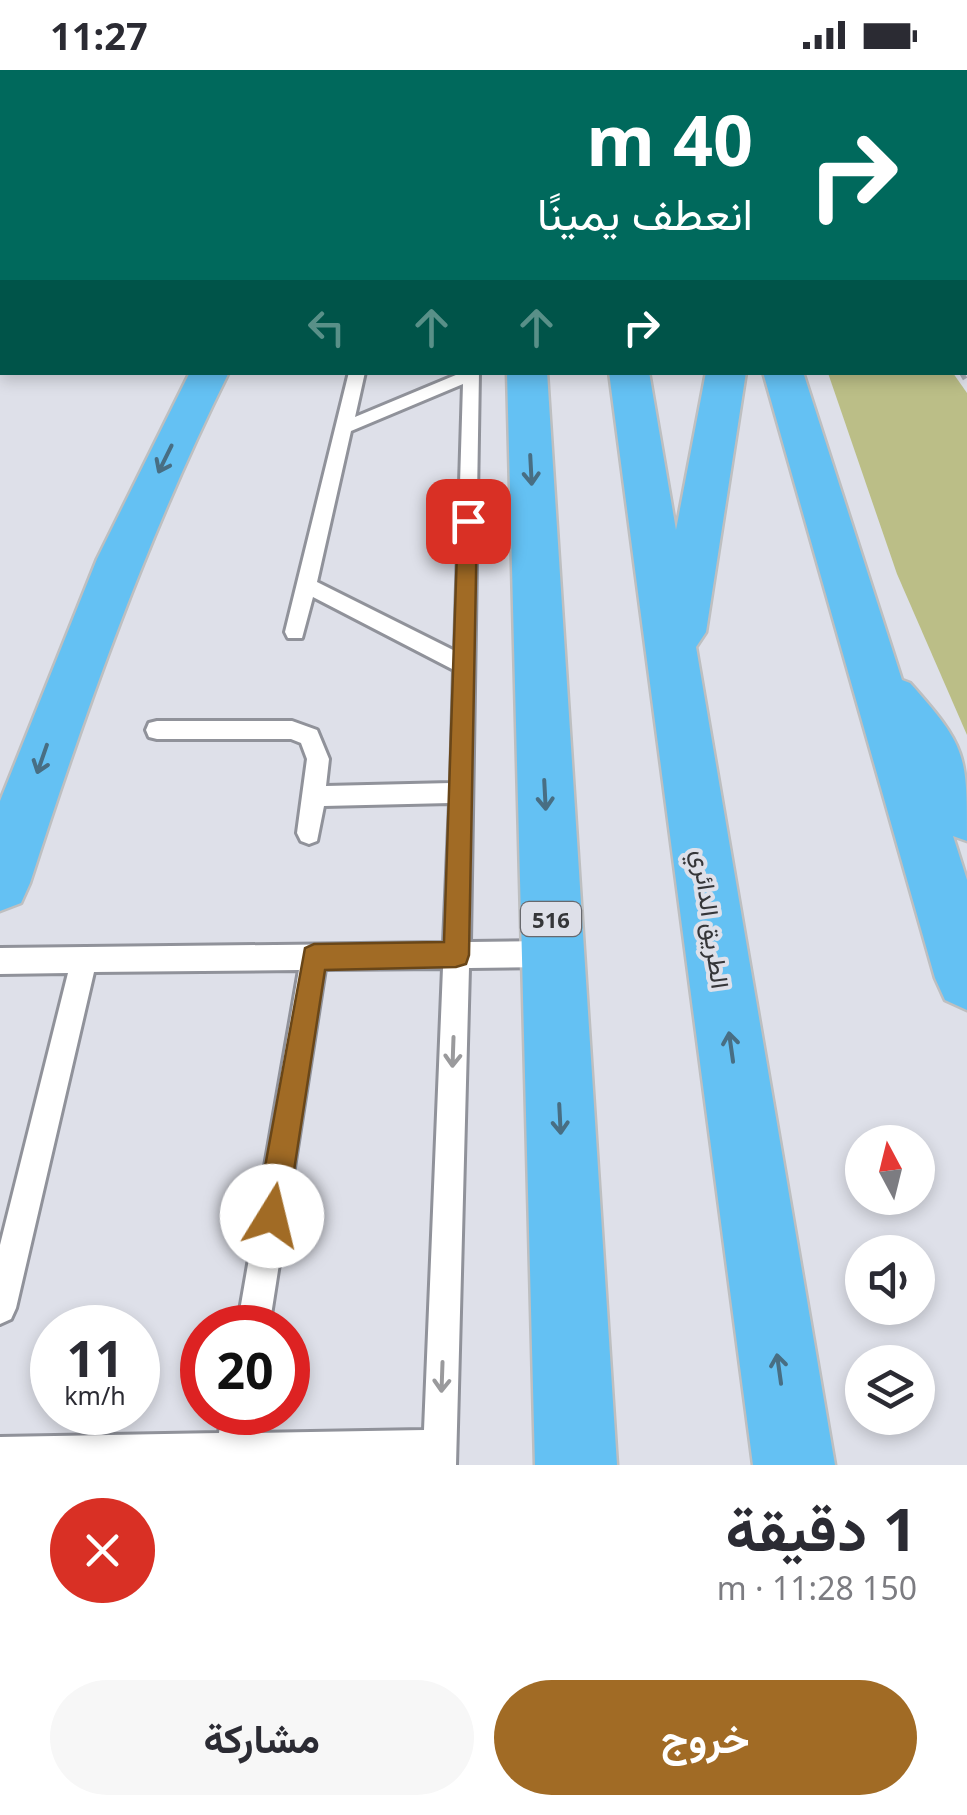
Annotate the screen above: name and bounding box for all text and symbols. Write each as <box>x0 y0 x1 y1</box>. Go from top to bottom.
text: 11:27 <box>50 9 148 61</box>
text: 40 m <box>586 91 753 187</box>
icon: right <box>788 110 918 240</box>
text: انعطف يمينًا <box>537 182 753 243</box>
icon: left <box>299 300 354 355</box>
icon: ahead <box>404 300 459 355</box>
icon: ahead <box>509 300 564 355</box>
icon: right <box>614 300 669 355</box>
one-way arrow <box>154 443 173 473</box>
one-way arrow <box>522 453 541 485</box>
pin <box>426 479 511 564</box>
icon: arrive <box>441 494 496 549</box>
one-way arrow <box>32 743 50 774</box>
one-way arrow <box>536 778 555 810</box>
street label: الطريق الدائري <box>680 847 739 991</box>
road number: 516 <box>521 902 581 936</box>
one-way arrow <box>722 1031 740 1064</box>
one-way arrow <box>444 1036 463 1068</box>
one-way arrow <box>551 1103 570 1135</box>
north arrow <box>845 1125 935 1215</box>
map controls <box>845 1125 935 1435</box>
position arrow <box>220 1164 324 1268</box>
button: sound <box>845 1235 935 1325</box>
speed limit sign: 20 <box>180 1305 310 1435</box>
text: 11 <box>66 1324 124 1392</box>
button: layers <box>845 1345 935 1435</box>
one-way arrow <box>770 1353 788 1385</box>
one-way arrow <box>432 1360 451 1392</box>
text: km/h <box>64 1378 126 1412</box>
text: 1 دقيقة <box>726 1487 917 1569</box>
button: close <box>50 1498 155 1603</box>
text: 150 m · 11:28 <box>717 1566 917 1609</box>
button: مشاركة <box>50 1680 474 1795</box>
button: خروج <box>494 1680 917 1795</box>

